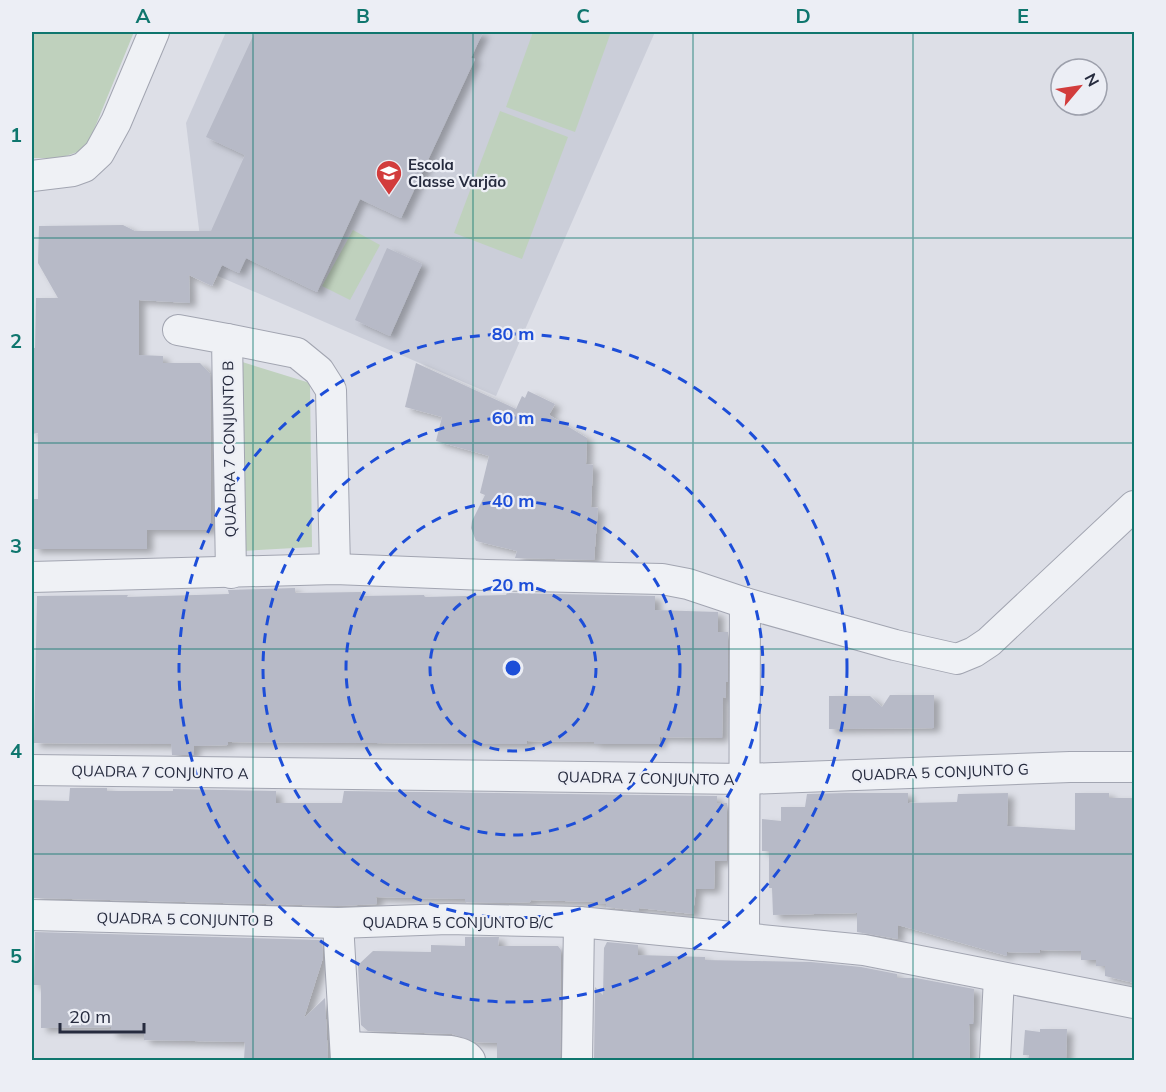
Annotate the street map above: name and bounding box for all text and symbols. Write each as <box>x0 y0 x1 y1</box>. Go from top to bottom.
text: A <box>136 3 151 28</box>
text: B <box>356 3 370 28</box>
text: C <box>576 3 590 28</box>
text: D <box>795 3 811 28</box>
text: E <box>1017 3 1029 28</box>
north arrow <box>1049 57 1109 117</box>
text: N <box>1080 70 1104 90</box>
text: 1 <box>10 122 22 147</box>
place label: Escola Classe Varjão <box>408 155 506 191</box>
school or university icon: Escola Classe Varjão <box>374 158 404 196</box>
text: 80 m <box>492 322 534 345</box>
text: 2 <box>10 328 22 353</box>
street label: QUADRA 7 CONJUNTO B <box>218 361 240 537</box>
text: 60 m <box>492 406 534 429</box>
text: 40 m <box>492 489 534 512</box>
text: 3 <box>10 533 22 558</box>
text: 20 m <box>492 573 534 596</box>
centre of rings <box>503 658 523 678</box>
text: 4 <box>10 738 22 763</box>
street label: QUADRA 5 CONJUNTO G <box>851 759 1029 785</box>
street label: QUADRA 7 CONJUNTO A <box>71 761 249 783</box>
street label: QUADRA 7 CONJUNTO A <box>557 767 735 789</box>
street label: QUADRA 5 CONJUNTO B <box>97 908 273 930</box>
street label: QUADRA 5 CONJUNTO B/C <box>362 913 554 932</box>
text: 5 <box>10 943 22 968</box>
scale bar <box>60 996 144 1034</box>
text: 20 m <box>69 1005 111 1028</box>

